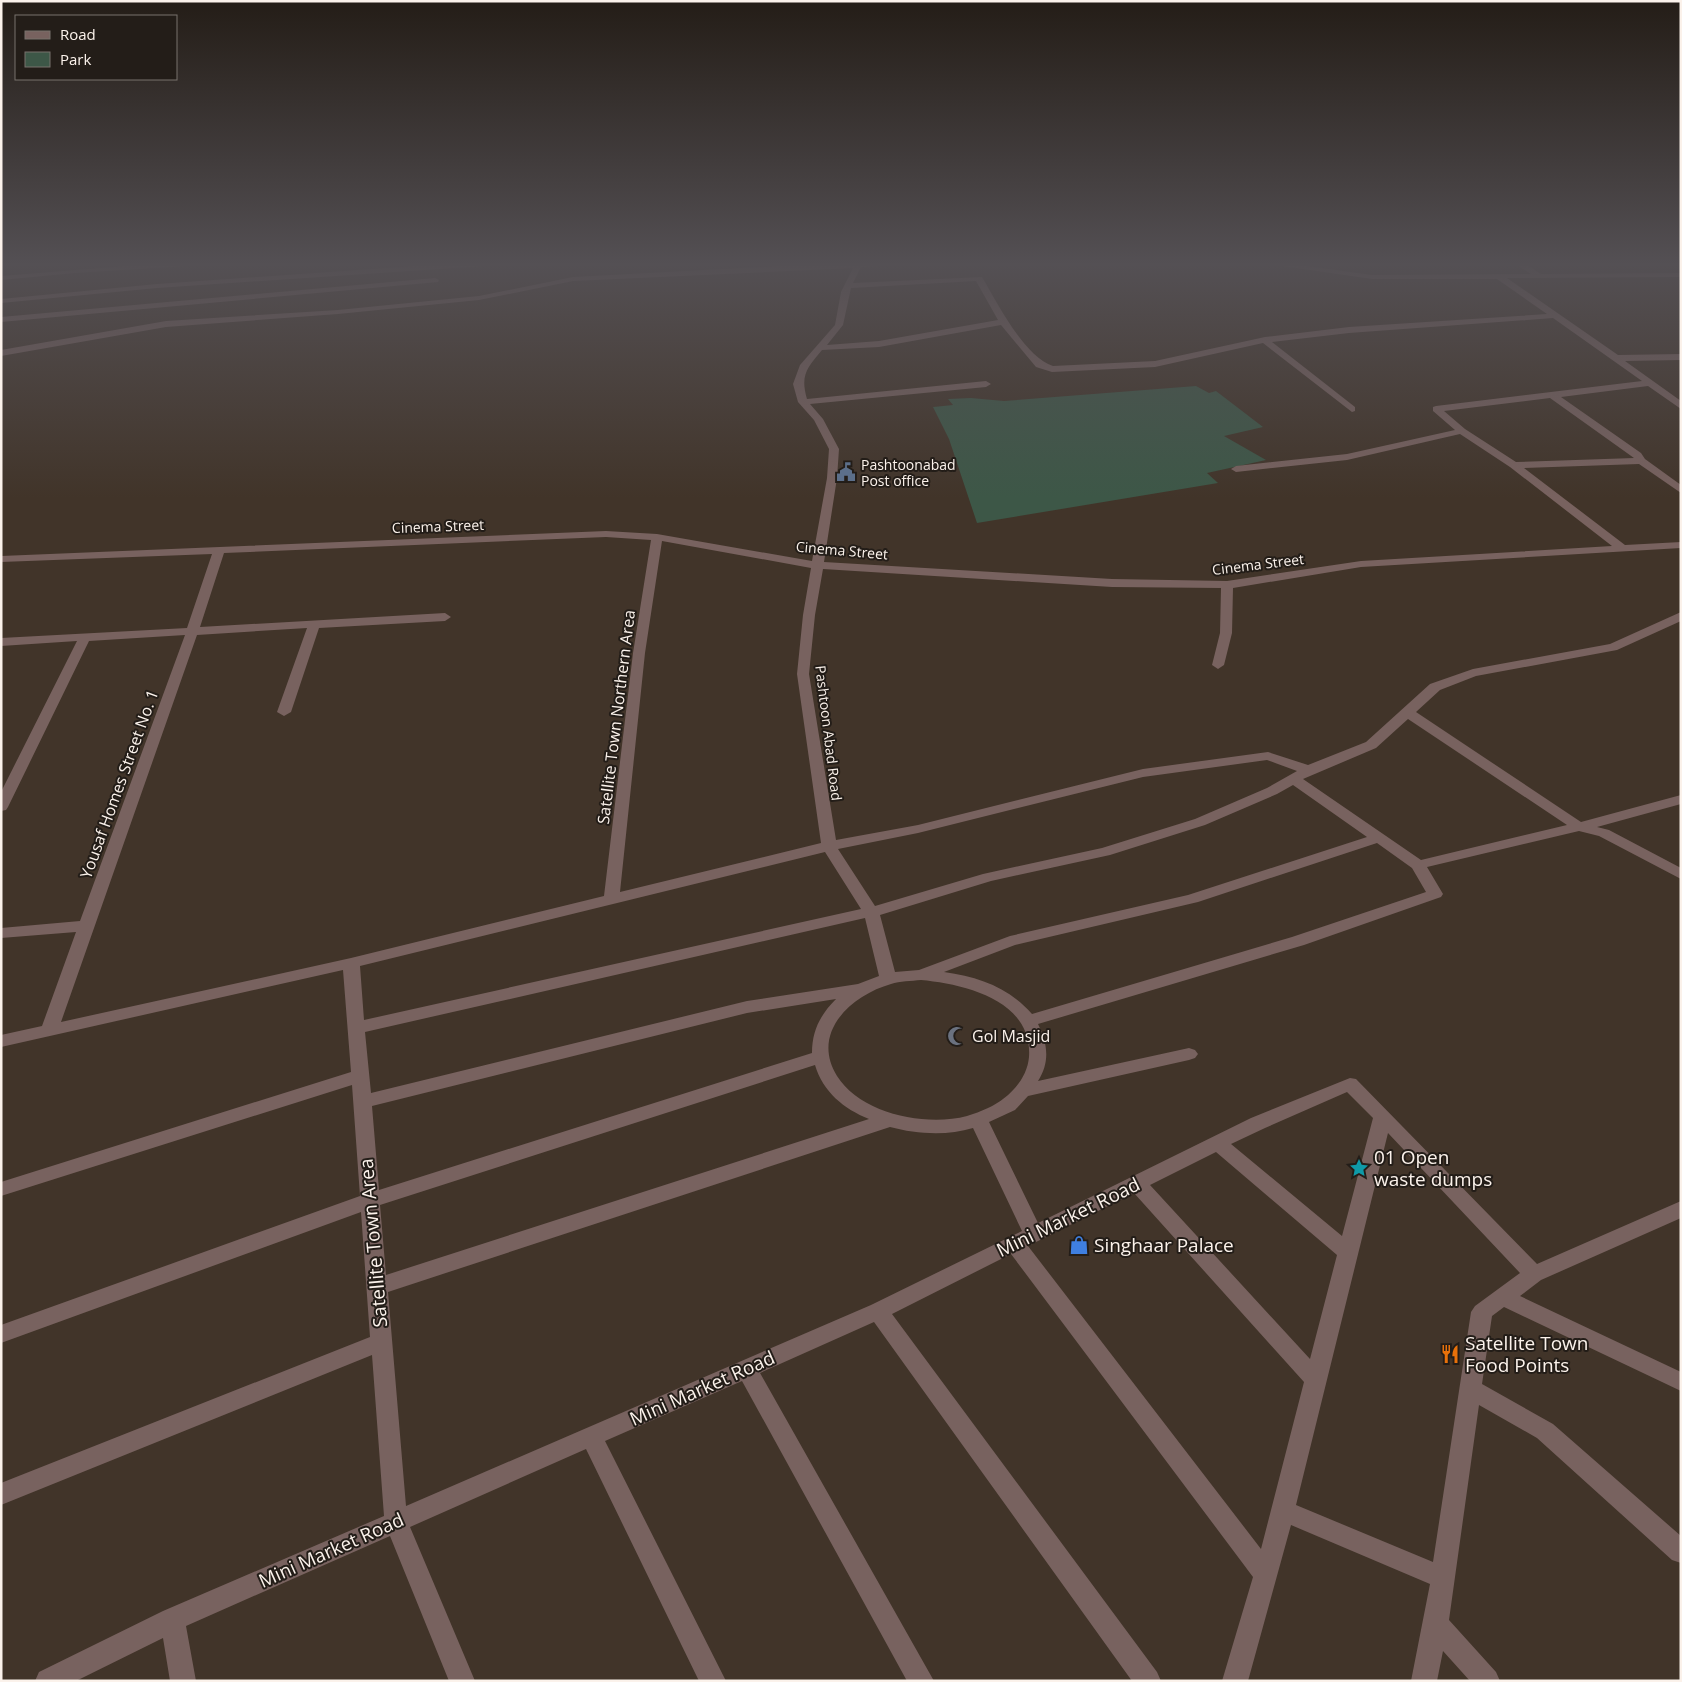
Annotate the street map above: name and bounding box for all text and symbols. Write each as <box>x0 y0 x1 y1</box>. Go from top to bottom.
legend <box>15 15 178 80</box>
text: Road <box>60 24 96 44</box>
text: Park <box>60 49 91 69</box>
place label: Pashtoonabad Post office <box>861 455 956 490</box>
public building icon: Pashtoonabad Post office <box>835 461 857 483</box>
street label: Cinema Street <box>392 515 484 537</box>
street label: Cinema Street <box>795 537 889 563</box>
street label: Cinema Street <box>1211 549 1305 579</box>
street label: Satellite Town Northern Area <box>592 609 640 825</box>
street label: Pashtoon Abad Road <box>811 664 847 802</box>
street label: Yousaf Homes Street No. 1 <box>75 687 163 881</box>
mosque icon: Gol Masjid <box>946 1025 968 1047</box>
place label: Gol Masjid <box>972 1025 1050 1047</box>
place label: 01 Open waste dumps <box>1374 1144 1492 1192</box>
street label: Satellite Town Area <box>353 1157 393 1329</box>
place icon: 01 Open waste dumps <box>1348 1157 1370 1179</box>
street label: Mini Market Road <box>992 1171 1144 1263</box>
place label: Singhaar Palace <box>1094 1232 1234 1258</box>
shop icon: Singhaar Palace <box>1068 1234 1090 1256</box>
place label: Satellite Town Food Points <box>1465 1330 1588 1378</box>
restaurant icon: Satellite Town Food Points <box>1439 1343 1461 1365</box>
street label: Mini Market Road <box>625 1344 779 1432</box>
street label: Mini Market Road <box>254 1506 408 1594</box>

